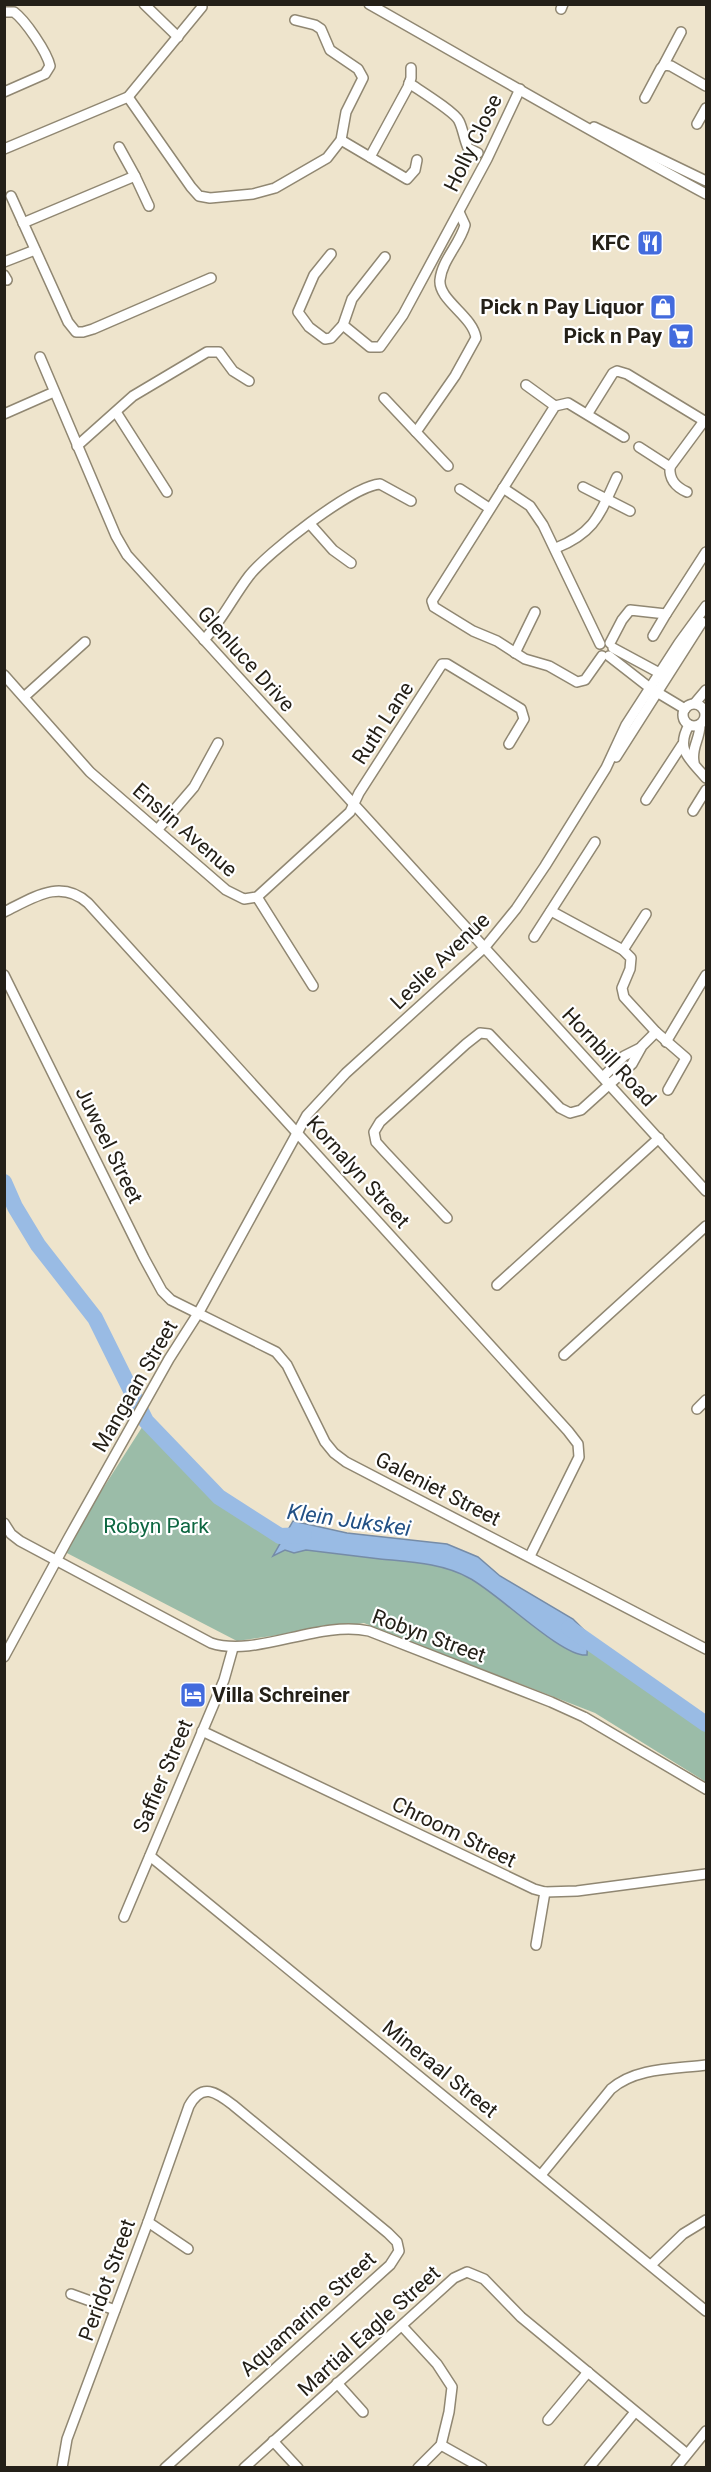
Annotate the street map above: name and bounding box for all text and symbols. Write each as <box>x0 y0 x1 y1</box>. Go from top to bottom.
street label: Holly Close <box>439 91 507 195</box>
restaurant icon: KFC <box>635 228 665 258</box>
place label: KFC <box>591 231 630 255</box>
shop icon: Pick n Pay Liquor <box>648 292 678 322</box>
place label: Pick n Pay Liquor <box>480 295 644 319</box>
supermarket icon: Pick n Pay <box>666 321 696 351</box>
place label: Pick n Pay <box>563 324 662 348</box>
street label: Glenluce Drive <box>192 601 300 717</box>
street label: Ruth Lane <box>347 677 419 769</box>
street label: Enslin Avenue <box>128 778 242 882</box>
street label: Leslie Avenue <box>385 908 495 1014</box>
street label: Hornbill Road <box>557 1003 661 1111</box>
street label: Juweel Street <box>70 1083 148 1207</box>
street label: Kornalyn Street <box>301 1111 415 1233</box>
street label: Mangaan Street <box>88 1316 183 1456</box>
street label: Galeniet Street <box>371 1447 505 1531</box>
water label: Klein Jukskei <box>286 1499 413 1541</box>
park label: Robyn Park <box>103 1514 209 1538</box>
street label: Robyn Street <box>369 1604 489 1668</box>
hotel icon: Villa Schreiner <box>178 1680 208 1710</box>
place label: Villa Schreiner <box>212 1683 350 1707</box>
street label: Saffier Street <box>128 1716 198 1836</box>
street label: Chroom Street <box>388 1792 520 1872</box>
street label: Mineraal Street <box>377 2015 503 2123</box>
street label: Peridot Street <box>74 2216 140 2344</box>
street label: Aquamarine Street <box>235 2247 381 2381</box>
street label: Martial Eagle Street <box>293 2261 445 2401</box>

